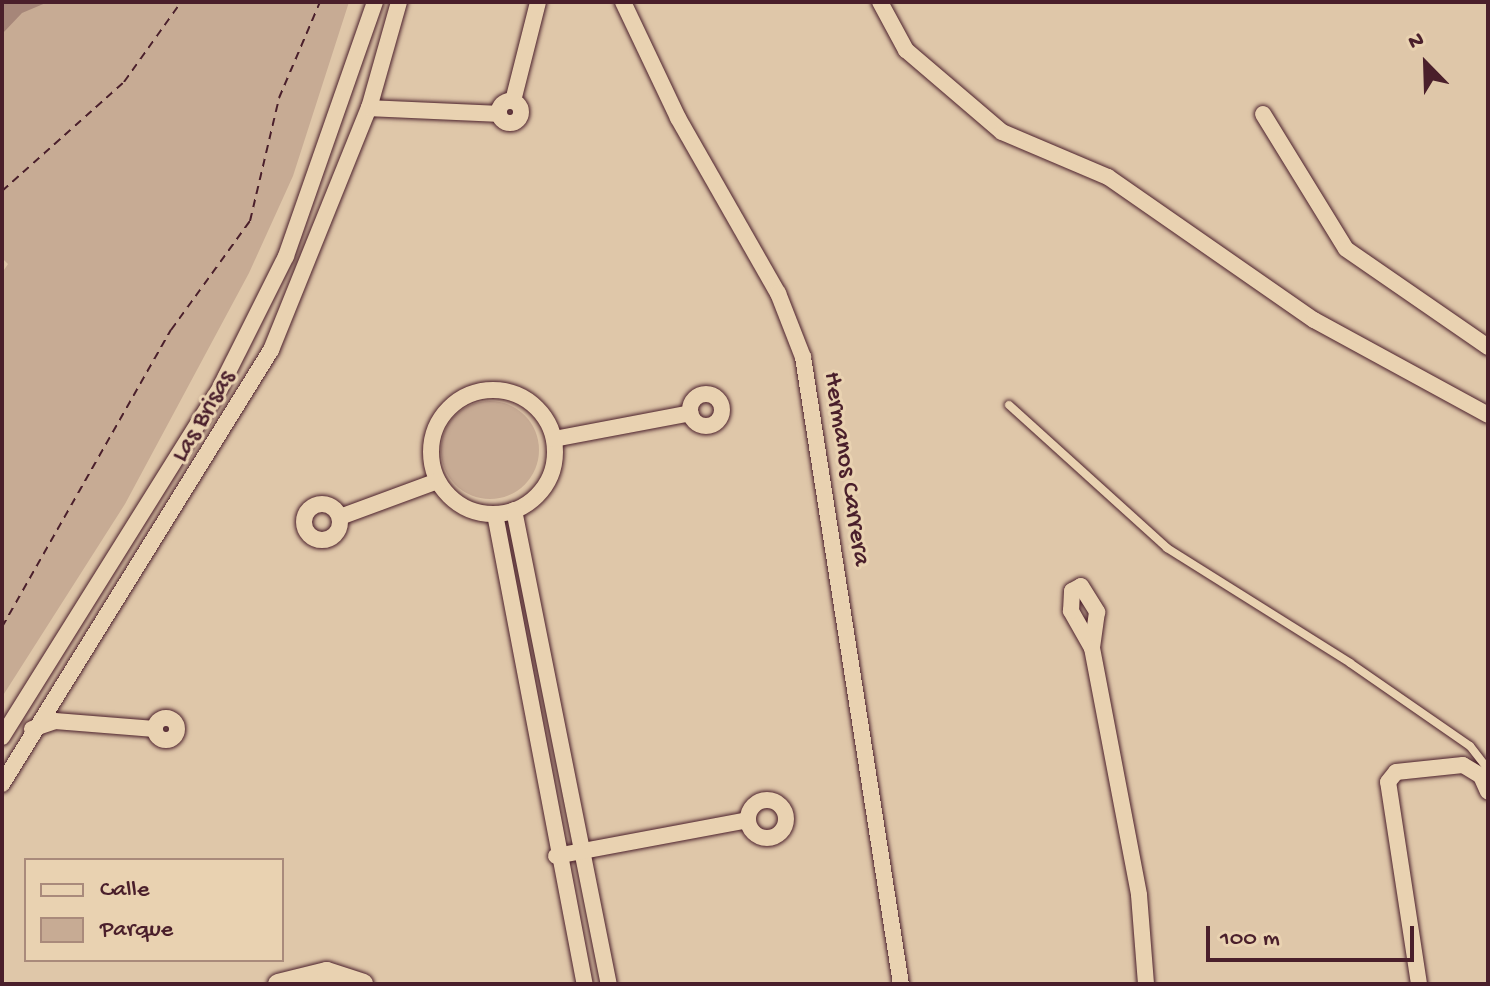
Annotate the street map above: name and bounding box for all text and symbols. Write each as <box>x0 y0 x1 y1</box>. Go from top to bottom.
north arrow <box>1386 24 1466 104</box>
text: N <box>1405 27 1428 57</box>
street label: Las Brisas <box>166 365 244 469</box>
street label: Hermanos Carrera <box>814 370 876 568</box>
legend <box>24 858 284 962</box>
text: Calle <box>100 876 149 905</box>
scale bar <box>1210 910 1418 960</box>
text: Parque <box>100 916 173 945</box>
text: 100 m <box>1220 925 1280 954</box>

